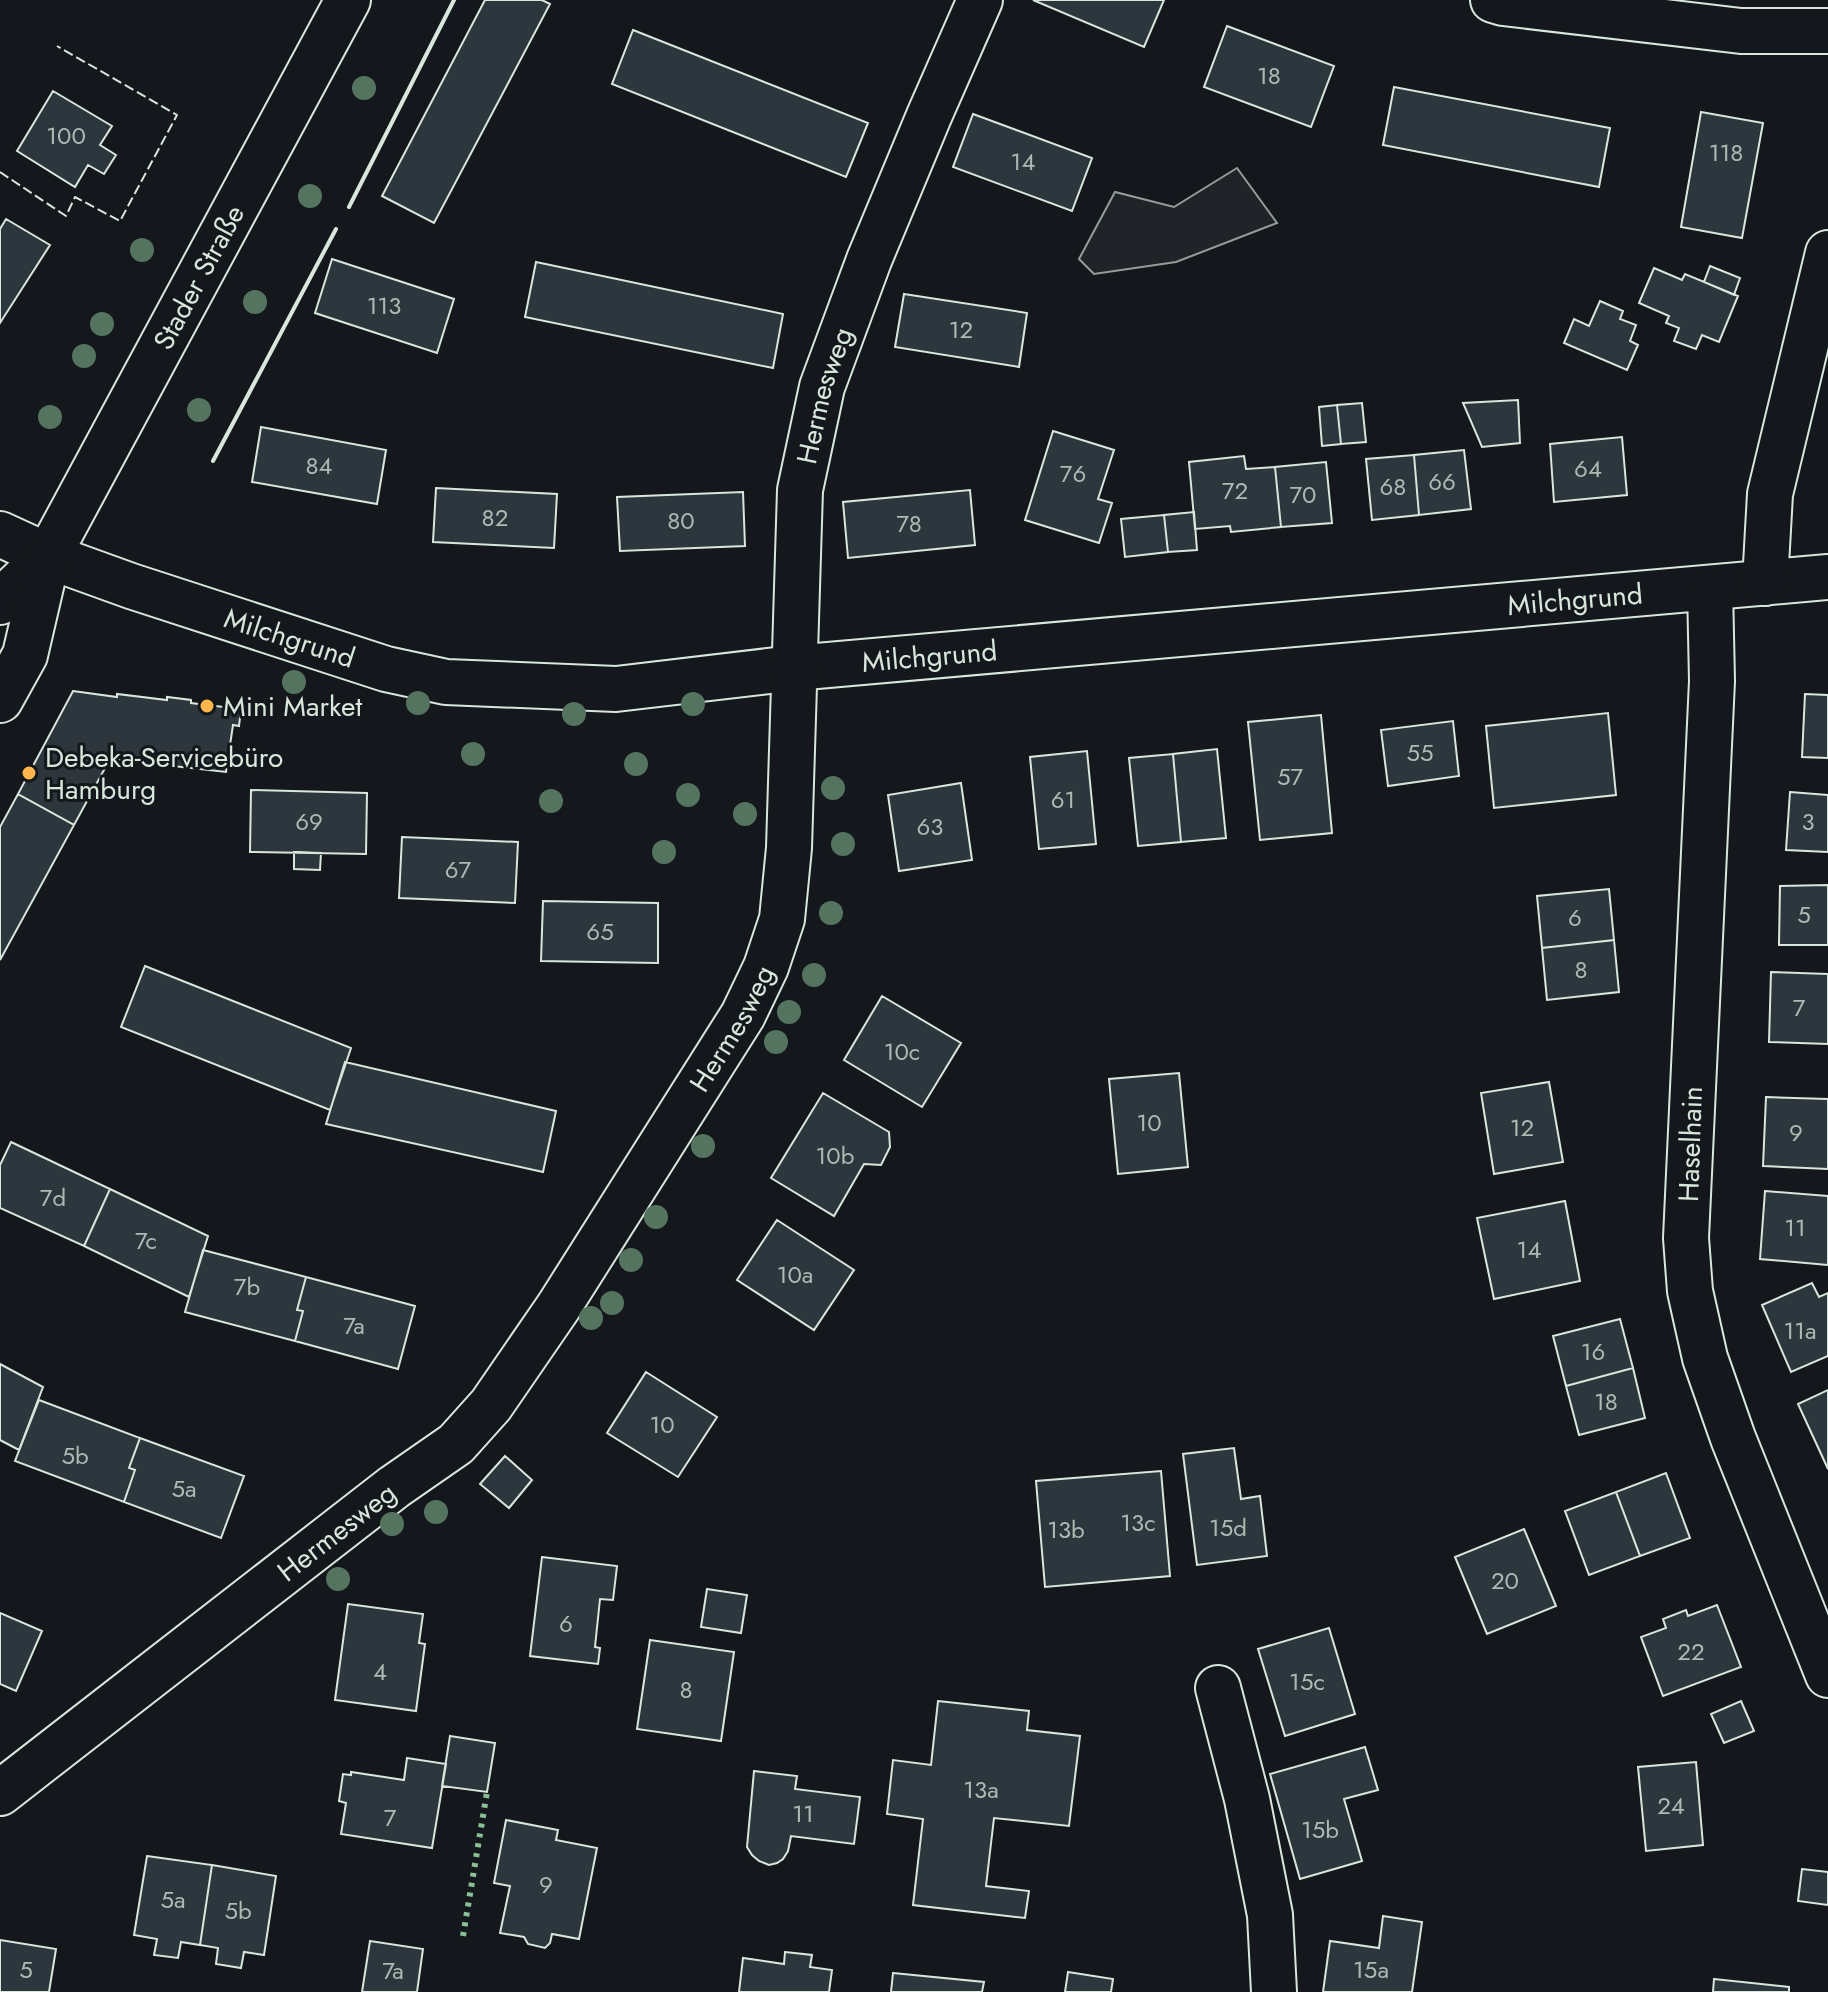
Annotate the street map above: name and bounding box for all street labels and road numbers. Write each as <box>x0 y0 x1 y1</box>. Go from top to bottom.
street label: Stader Straße <box>143 197 255 357</box>
street label: Hermesweg <box>786 321 863 468</box>
street label: Milchgrund <box>1506 573 1644 626</box>
street label: Milchgrund <box>219 598 360 679</box>
street label: Milchgrund <box>860 630 999 683</box>
street label: Hermesweg <box>679 958 785 1100</box>
street label: Haselhain <box>1668 1085 1713 1203</box>
street label: Hermesweg <box>269 1473 405 1591</box>

